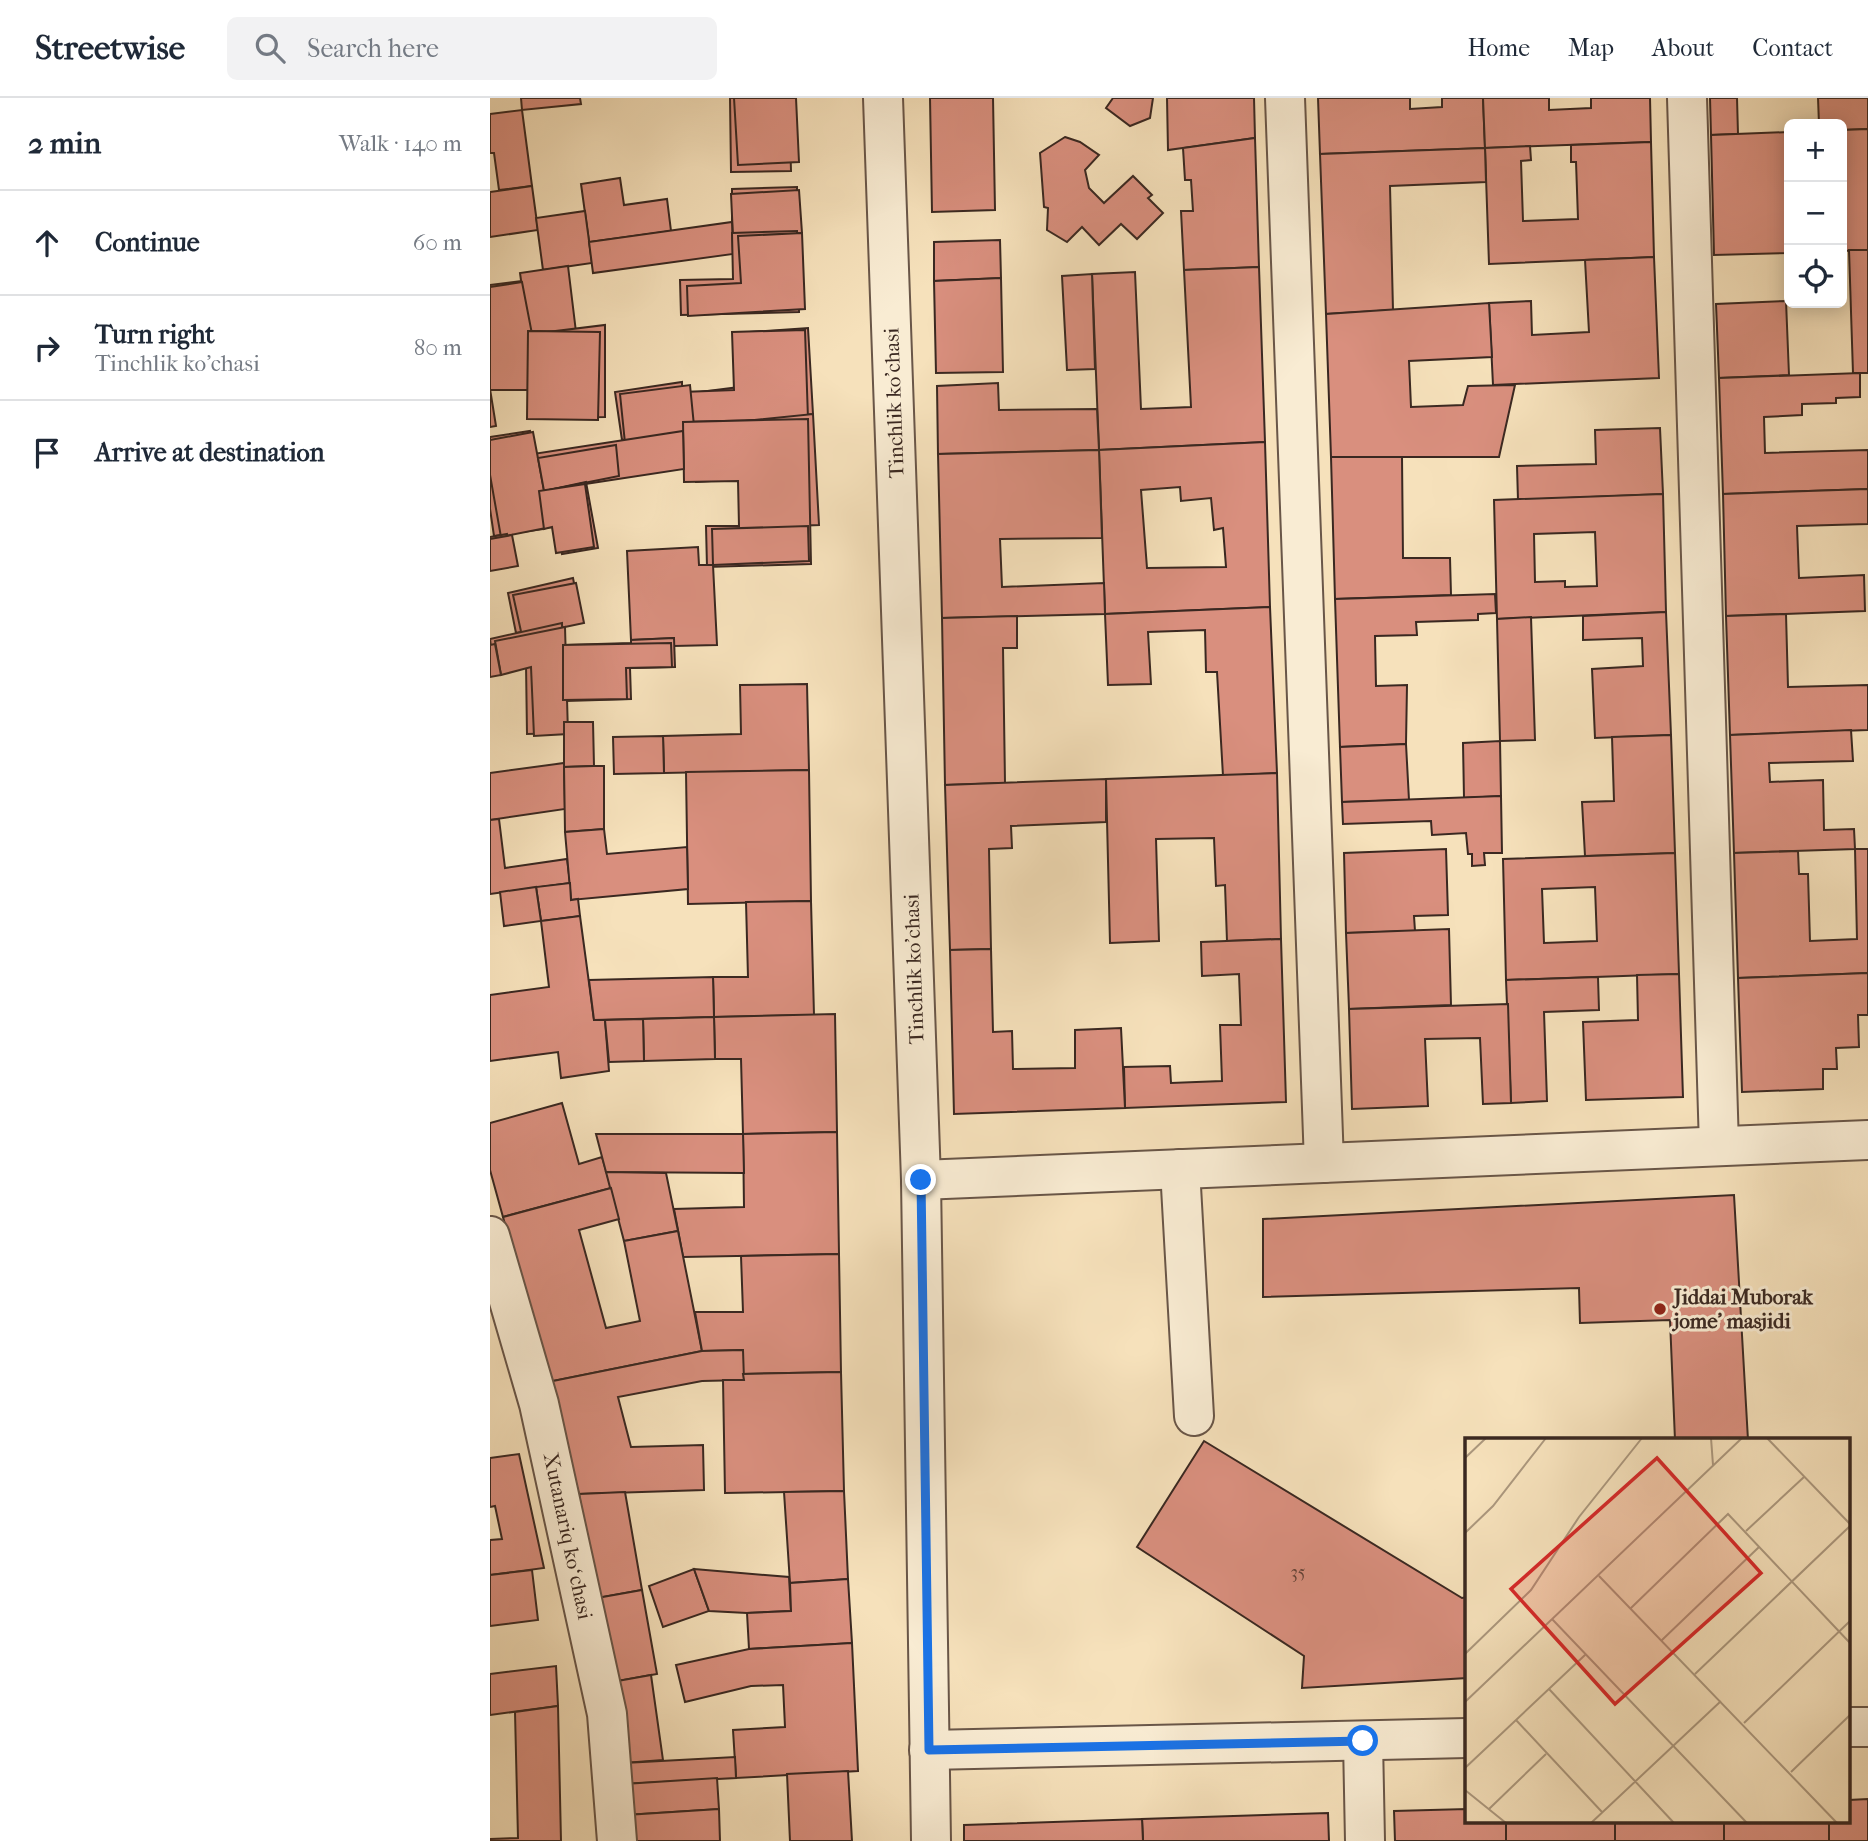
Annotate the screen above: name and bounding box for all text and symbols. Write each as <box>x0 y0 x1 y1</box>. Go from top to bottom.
search box <box>227 17 717 80</box>
text: Streetwise <box>35 29 185 68</box>
icon: search <box>251 29 289 67</box>
text: Search here <box>307 33 439 64</box>
text: Home <box>1468 34 1530 62</box>
text: Map <box>1568 34 1614 62</box>
text: About <box>1652 34 1714 62</box>
text: Contact <box>1752 34 1833 62</box>
map controls <box>1784 119 1847 308</box>
button: + <box>1784 119 1847 182</box>
text: 2 min <box>28 126 101 161</box>
text: Walk · 140 m <box>339 130 462 157</box>
button: − <box>1784 182 1847 245</box>
icon: ahead <box>28 224 66 262</box>
text: Continue <box>95 227 200 258</box>
text: 60 m <box>413 229 462 256</box>
button: locate <box>1784 245 1847 308</box>
text: Turn right <box>95 319 215 350</box>
street label: Tinchlik ko'chasi <box>879 327 909 479</box>
icon: right <box>28 329 66 367</box>
text: 80 m <box>414 334 462 361</box>
text: Tinchlik ko'chasi <box>95 350 260 377</box>
icon: arrive <box>28 434 66 472</box>
text: Arrive at destination <box>95 437 325 468</box>
street label: Tinchlik ko'chasi <box>899 893 929 1045</box>
route end <box>905 1164 936 1195</box>
place label: Jiddai Muborak jome' masjidi <box>1671 1285 1814 1333</box>
marker: Jiddai Muborak jome' masjidi <box>1652 1301 1668 1317</box>
inset map <box>1465 1438 1850 1824</box>
street label: Xutanariq koʻchasi <box>539 1450 597 1622</box>
house number: 35 <box>1290 1562 1306 1583</box>
route start <box>1347 1725 1378 1756</box>

